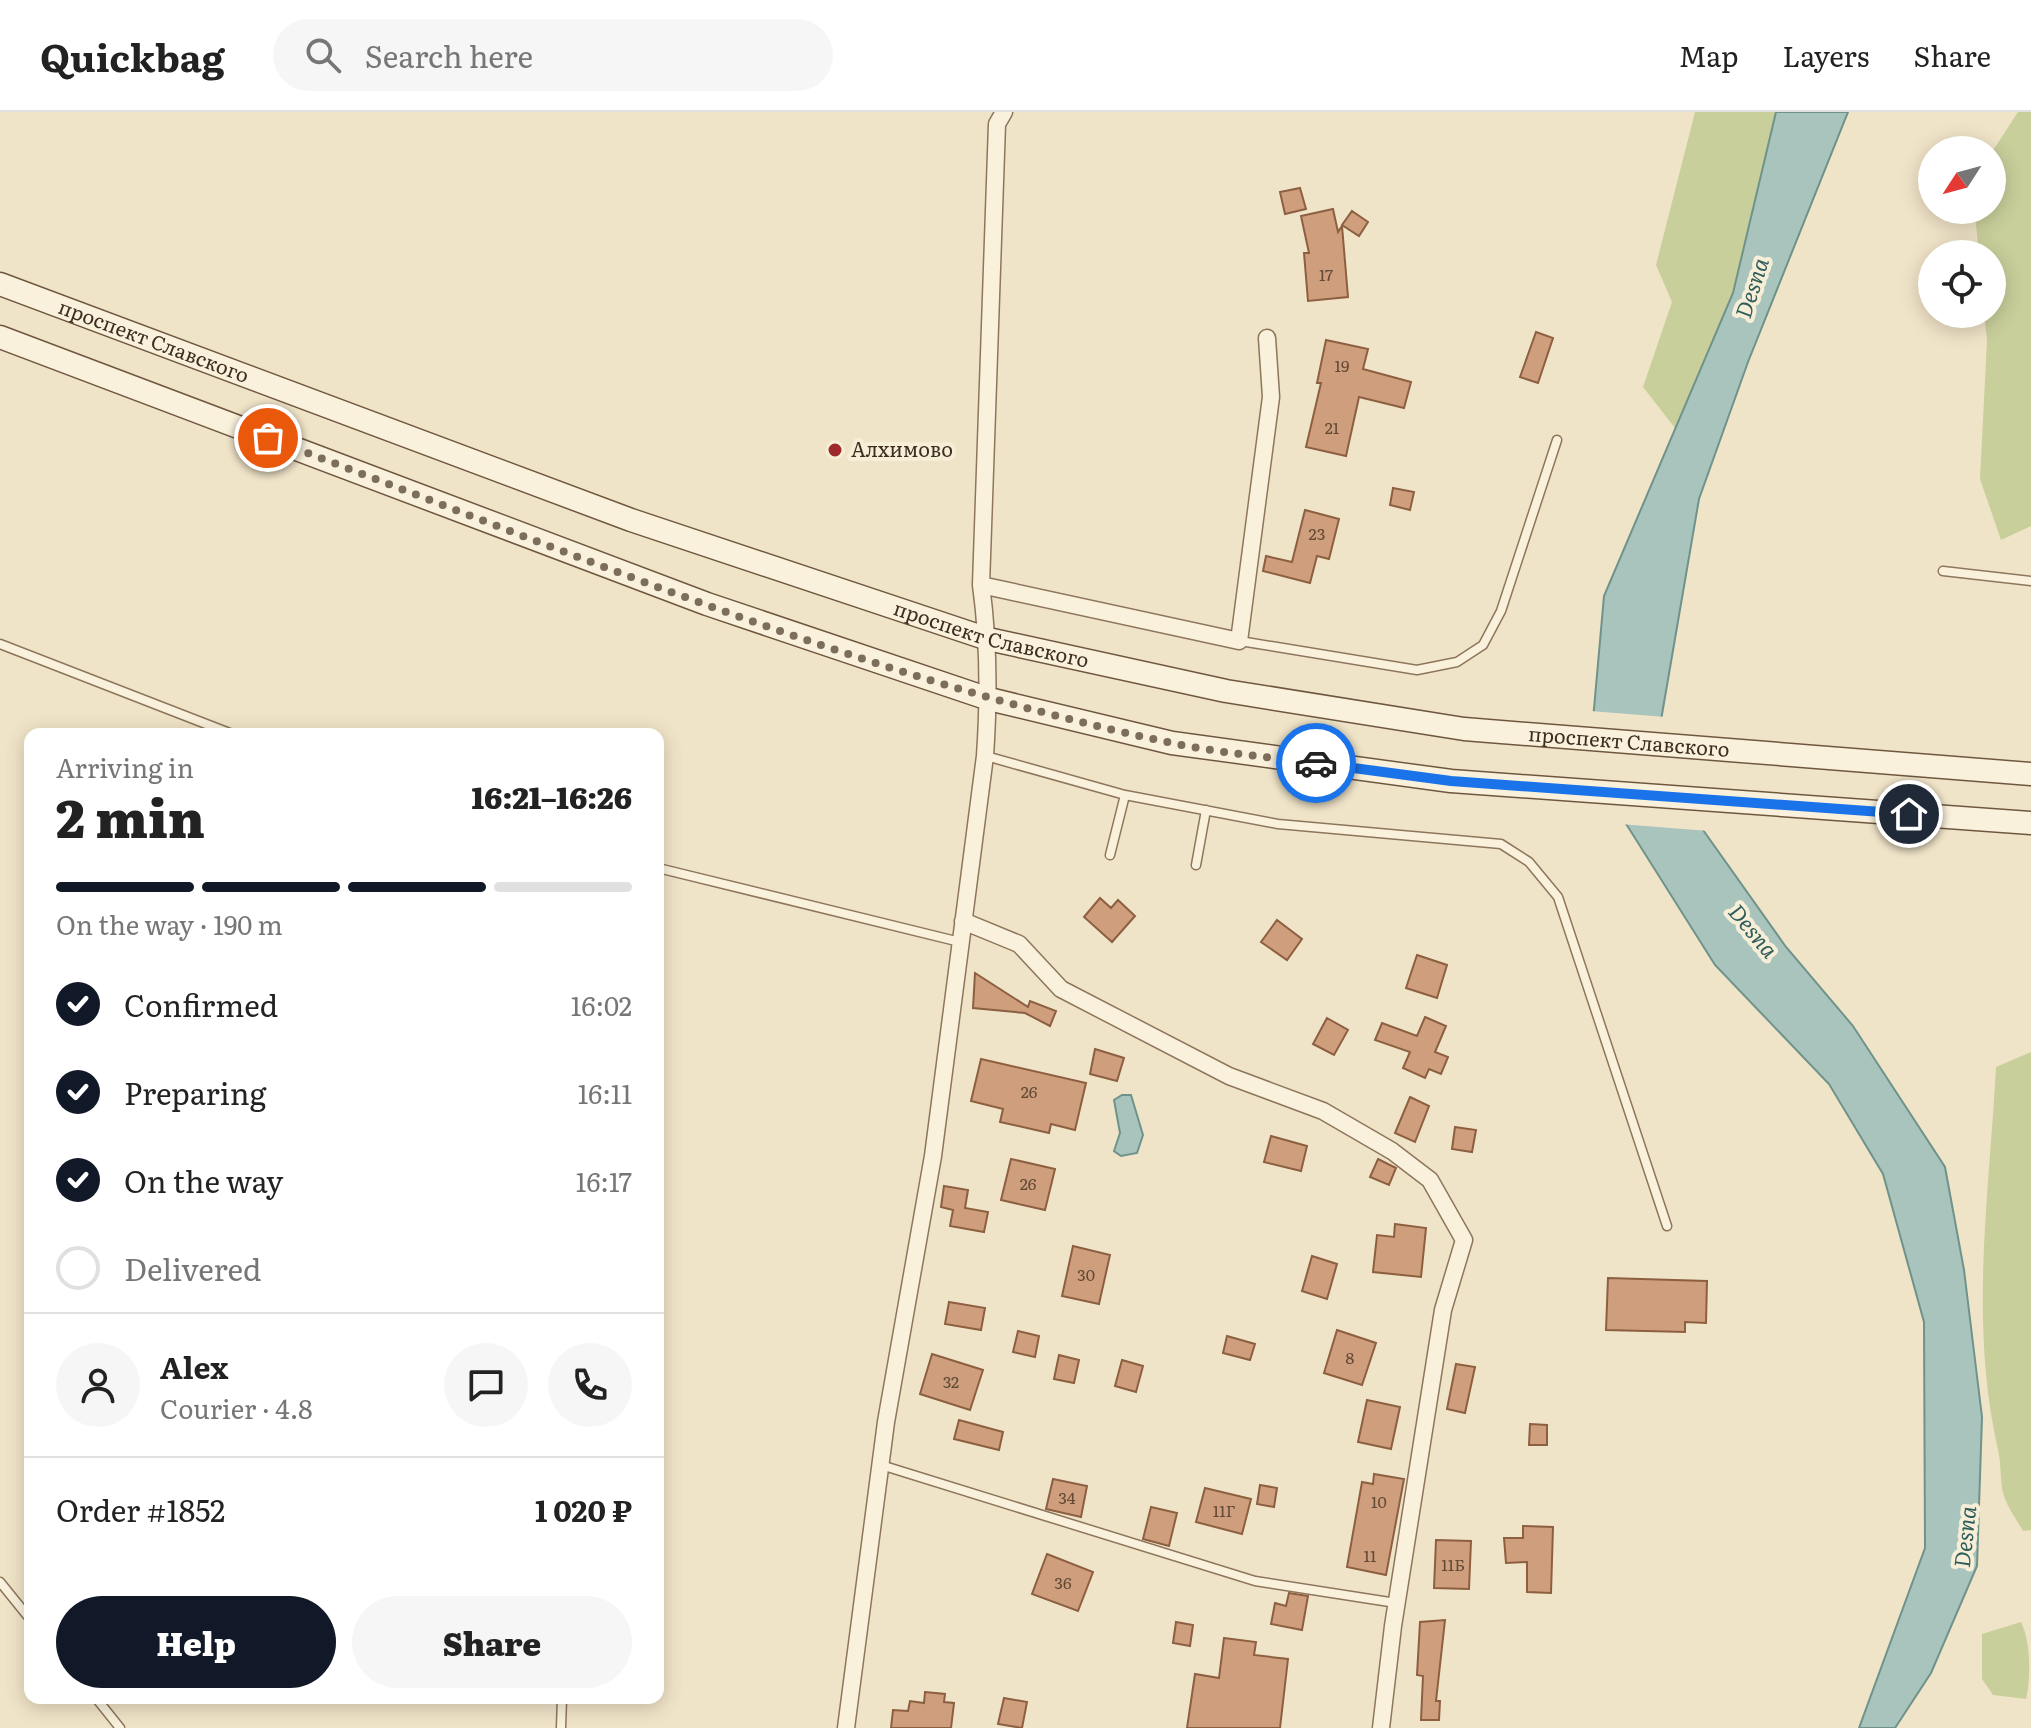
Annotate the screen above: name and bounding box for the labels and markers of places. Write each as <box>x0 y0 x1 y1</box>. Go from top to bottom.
pin <box>234 404 302 472</box>
place label: Алхимово <box>851 433 953 463</box>
marker: Алхимово <box>826 441 844 459</box>
pin <box>1875 780 1943 848</box>

